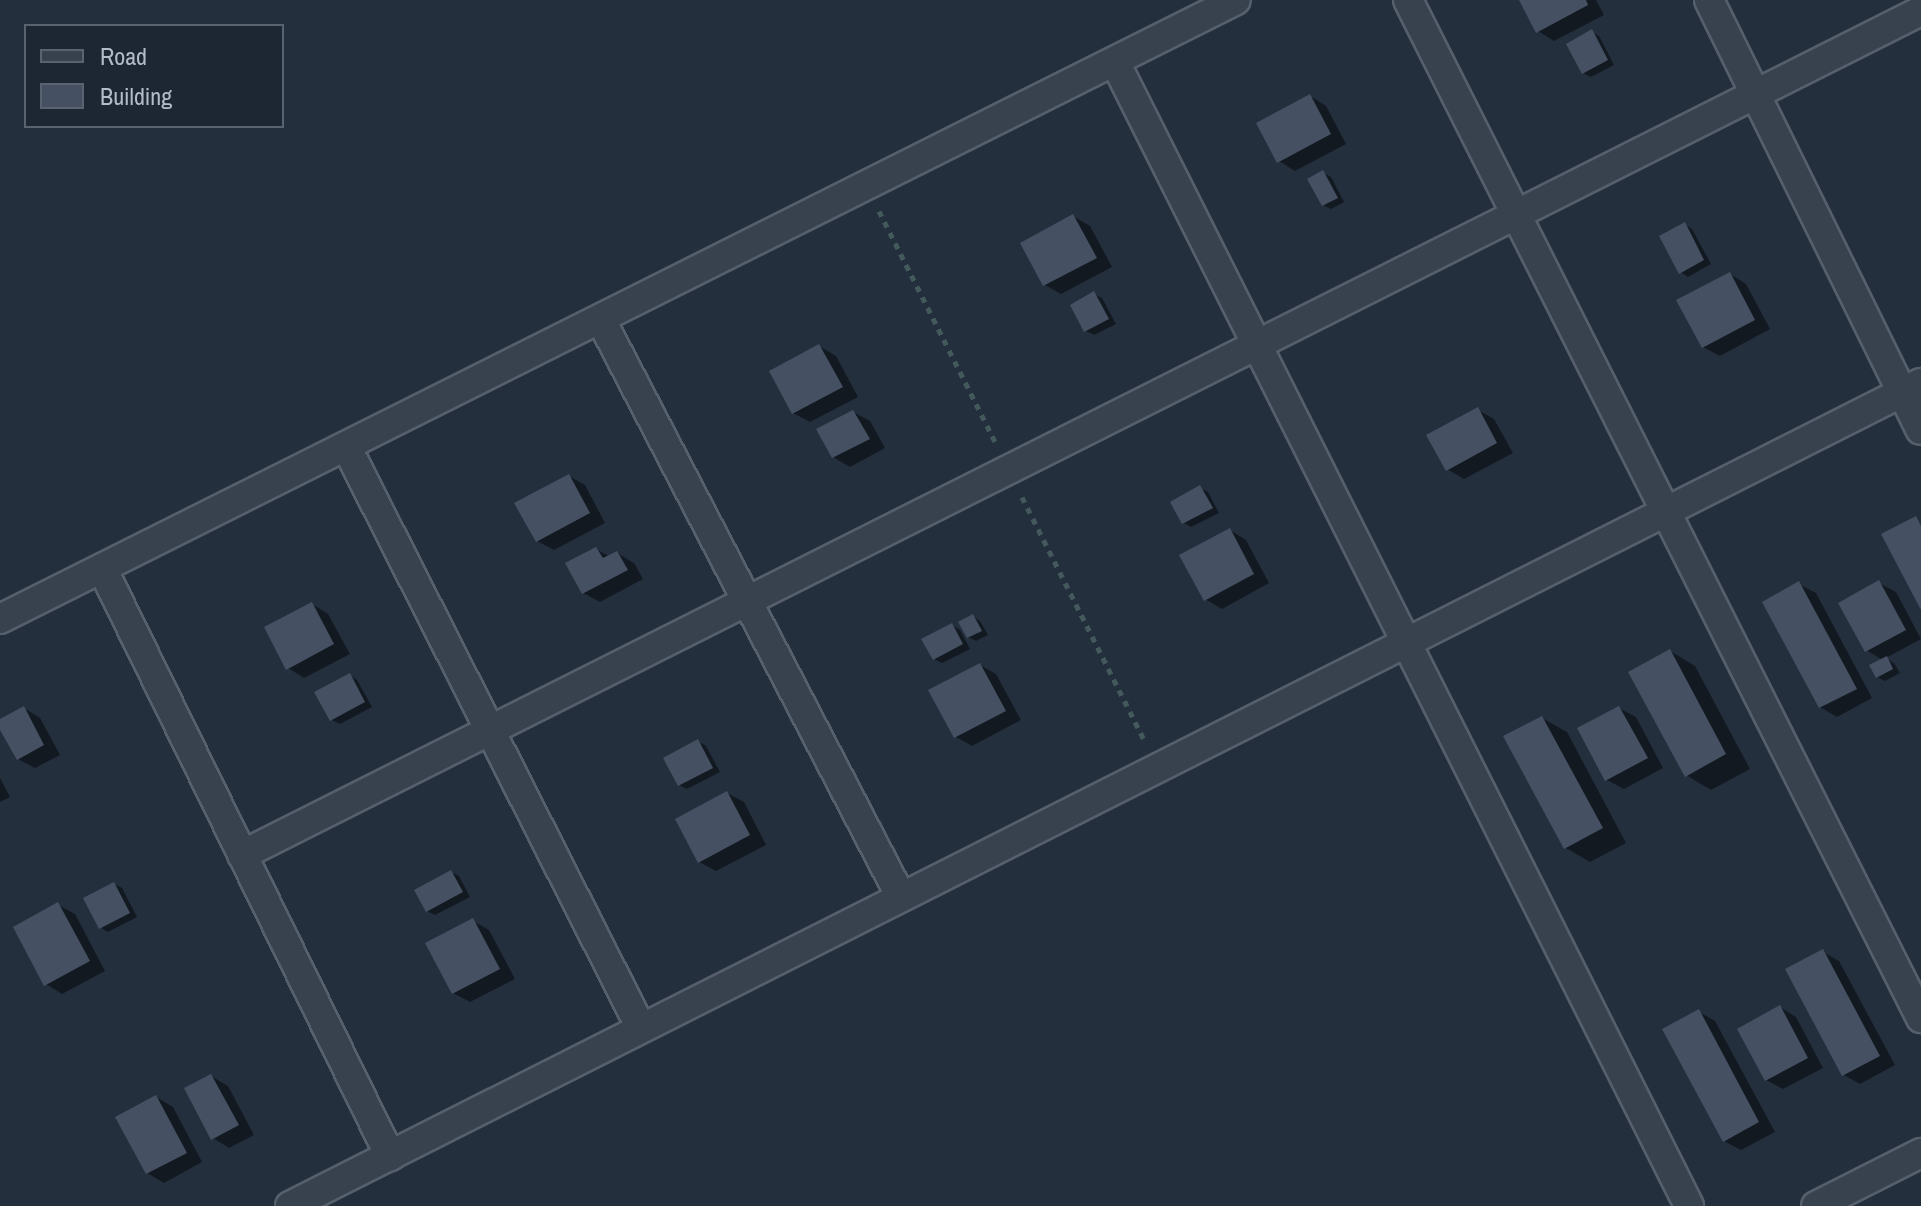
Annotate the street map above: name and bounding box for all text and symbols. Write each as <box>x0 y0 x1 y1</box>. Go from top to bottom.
legend <box>24 24 284 128</box>
text: Road <box>100 40 147 72</box>
text: Building <box>100 80 172 112</box>

